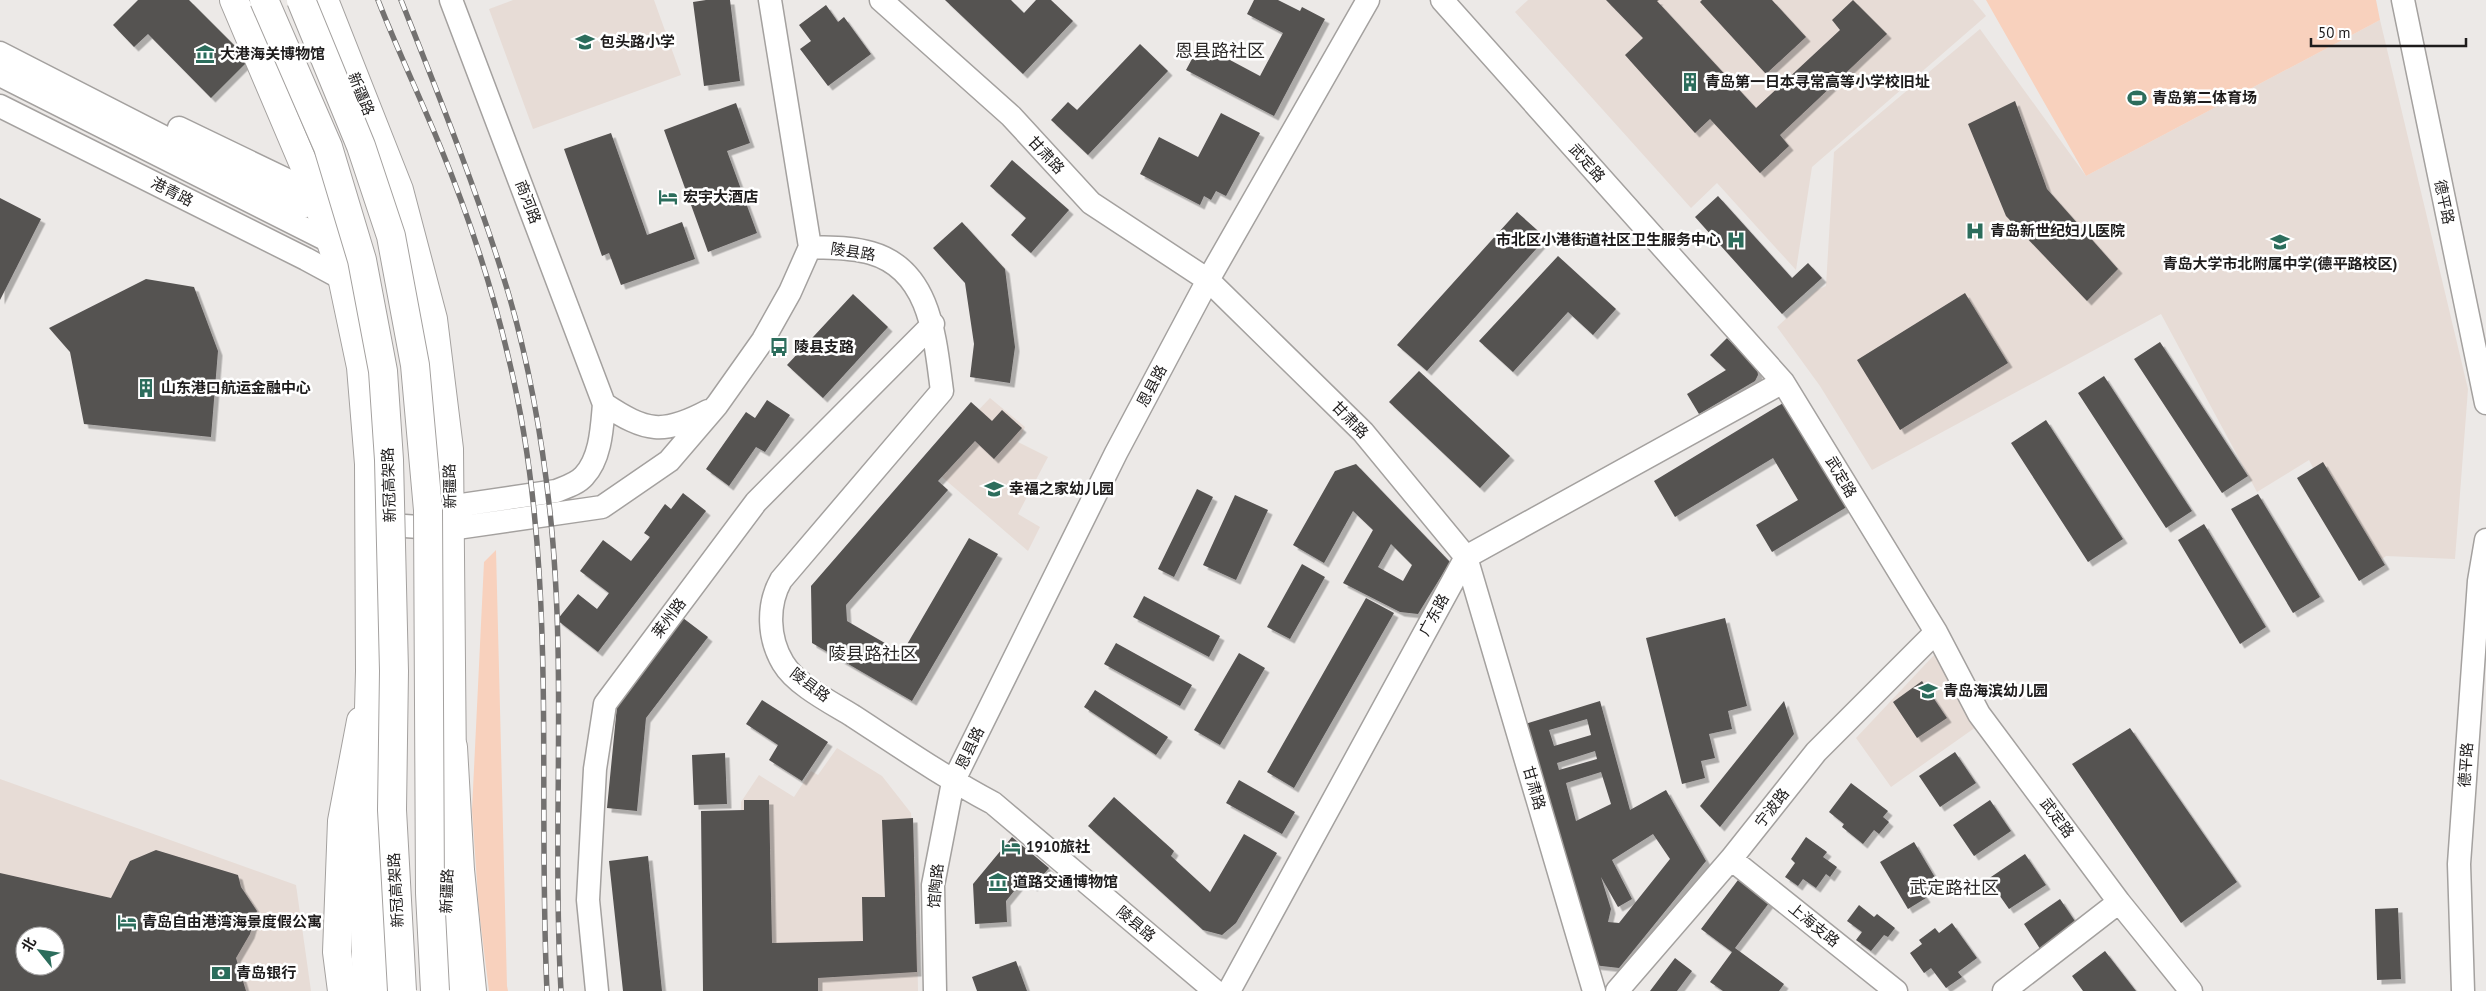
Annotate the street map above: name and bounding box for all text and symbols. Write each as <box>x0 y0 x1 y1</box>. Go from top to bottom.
scale bar <box>2311 15 2466 47</box>
text: 50 m <box>2318 23 2351 42</box>
school or university icon: 包头路小学 <box>574 31 596 53</box>
place label: 包头路小学 <box>600 32 675 51</box>
district label: 恩县路社区 <box>1175 39 1265 62</box>
museum icon: 大港海关博物馆 <box>194 43 216 65</box>
place label: 大港海关博物馆 <box>220 44 325 63</box>
street label: 新疆路 <box>344 69 379 118</box>
building icon: 青岛第一日本寻常高等小学校旧址 <box>1679 71 1701 93</box>
place label: 青岛第一日本寻常高等小学校旧址 <box>1705 72 1930 91</box>
sports icon: 青岛第二体育场 <box>2126 87 2148 109</box>
place label: 青岛第二体育场 <box>2152 88 2257 107</box>
street label: 甘肃路 <box>1024 132 1069 178</box>
street label: 武定路 <box>1565 140 1609 186</box>
street label: 港青路 <box>148 173 197 210</box>
street label: 商河路 <box>512 177 545 226</box>
street label: 德平路 <box>2431 178 2458 226</box>
hotel icon: 宏宇大酒店 <box>657 186 679 208</box>
place label: 宏宇大酒店 <box>683 187 758 206</box>
hospital icon: 青岛新世纪妇儿医院 <box>1964 220 1986 242</box>
place label: 青岛新世纪妇儿医院 <box>1990 221 2125 240</box>
hospital icon: 市北区小港街道社区卫生服务中心 <box>1725 229 1747 251</box>
place label: 市北区小港街道社区卫生服务中心 <box>1496 230 1721 249</box>
school or university icon: 青岛大学市北附属中学(德平路校区) <box>2269 231 2291 253</box>
street label: 陵县路 <box>829 239 877 264</box>
place label: 青岛大学市北附属中学(德平路校区) <box>2163 254 2397 273</box>
bus stop icon: 陵县支路 <box>768 336 790 358</box>
place label: 陵县支路 <box>794 337 854 356</box>
street label: 恩县路 <box>1133 361 1171 410</box>
building icon: 山东港口航运金融中心 <box>135 377 157 399</box>
place label: 山东港口航运金融中心 <box>161 378 311 397</box>
street label: 甘肃路 <box>1328 397 1373 442</box>
street label: 新冠高架路 <box>378 447 399 523</box>
street label: 武定路 <box>1822 453 1861 501</box>
street label: 新疆路 <box>440 463 459 509</box>
school or university icon: 幸福之家幼儿园 <box>983 478 1005 500</box>
place label: 幸福之家幼儿园 <box>1009 479 1114 498</box>
street label: 广东路 <box>1414 590 1453 639</box>
street label: 莱州路 <box>647 594 690 641</box>
district label: 陵县路社区 <box>828 642 918 665</box>
street label: 陵县路 <box>787 663 834 706</box>
school or university icon: 青岛海滨幼儿园 <box>1917 680 1939 702</box>
place label: 青岛海滨幼儿园 <box>1943 681 2048 700</box>
street label: 恩县路 <box>951 723 988 772</box>
street label: 德平路 <box>2454 742 2477 788</box>
street label: 甘肃路 <box>1519 764 1550 812</box>
street label: 宁波路 <box>1750 784 1793 831</box>
street label: 武定路 <box>2036 794 2079 841</box>
hotel icon: 1910旅社 <box>1000 836 1022 858</box>
place label: 1910旅社 <box>1026 837 1090 856</box>
street label: 新冠高架路 <box>384 852 407 928</box>
street label: 馆陶路 <box>924 863 947 909</box>
street label: 新疆路 <box>436 868 457 914</box>
museum icon: 道路交通博物馆 <box>987 871 1009 893</box>
place label: 道路交通博物馆 <box>1013 872 1118 891</box>
district label: 武定路社区 <box>1909 876 1999 899</box>
street label: 上海支路 <box>1785 898 1844 951</box>
street label: 陵县路 <box>1113 902 1160 945</box>
hotel icon: 青岛自由港湾海景度假公寓 <box>116 911 138 933</box>
place label: 青岛自由港湾海景度假公寓 <box>142 912 322 931</box>
north arrow <box>15 926 65 976</box>
text: 北 <box>17 934 40 955</box>
bank icon: 青岛银行 <box>210 962 232 984</box>
place label: 青岛银行 <box>236 963 296 982</box>

